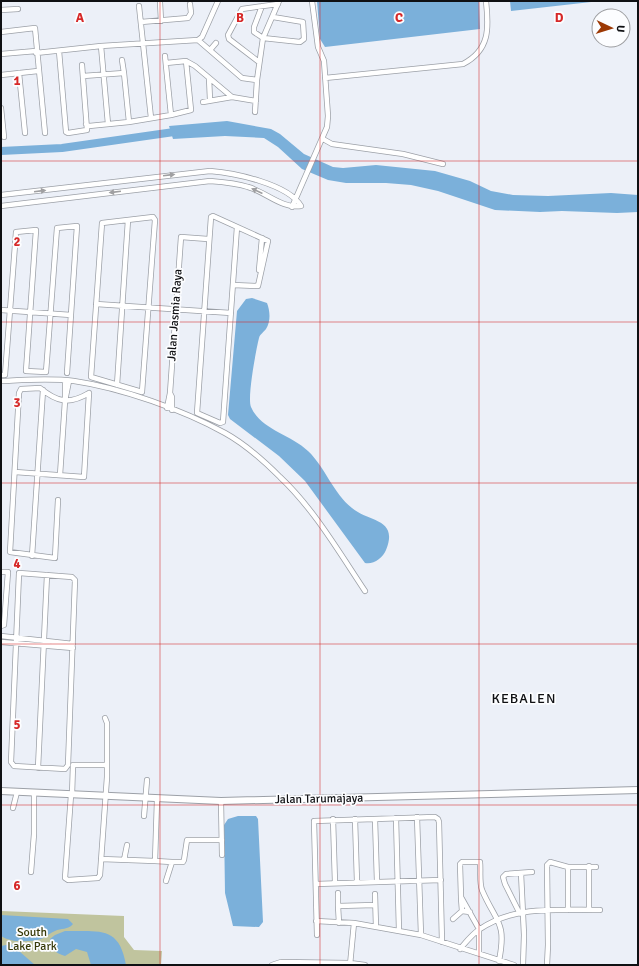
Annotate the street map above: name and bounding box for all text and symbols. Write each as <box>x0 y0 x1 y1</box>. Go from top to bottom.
north arrow <box>591 8 631 48</box>
text: A <box>76 10 85 26</box>
text: B <box>236 10 244 26</box>
text: C <box>395 10 403 26</box>
text: D <box>555 10 564 26</box>
text: U <box>614 25 627 33</box>
text: 1 <box>13 73 21 89</box>
one-way arrow <box>163 172 175 178</box>
one-way arrow <box>34 188 46 194</box>
one-way arrow <box>251 188 263 194</box>
one-way arrow <box>109 189 121 195</box>
text: 2 <box>13 234 21 250</box>
street label: Jalan Jasmia Raya <box>164 268 186 362</box>
text: 3 <box>13 395 21 411</box>
text: 4 <box>13 556 21 572</box>
district label: KEBALEN <box>492 690 556 707</box>
text: 5 <box>13 717 21 733</box>
street label: Jalan Tarumajaya <box>275 791 363 807</box>
text: 6 <box>13 878 21 894</box>
park label: South Lake Park <box>7 925 57 954</box>

